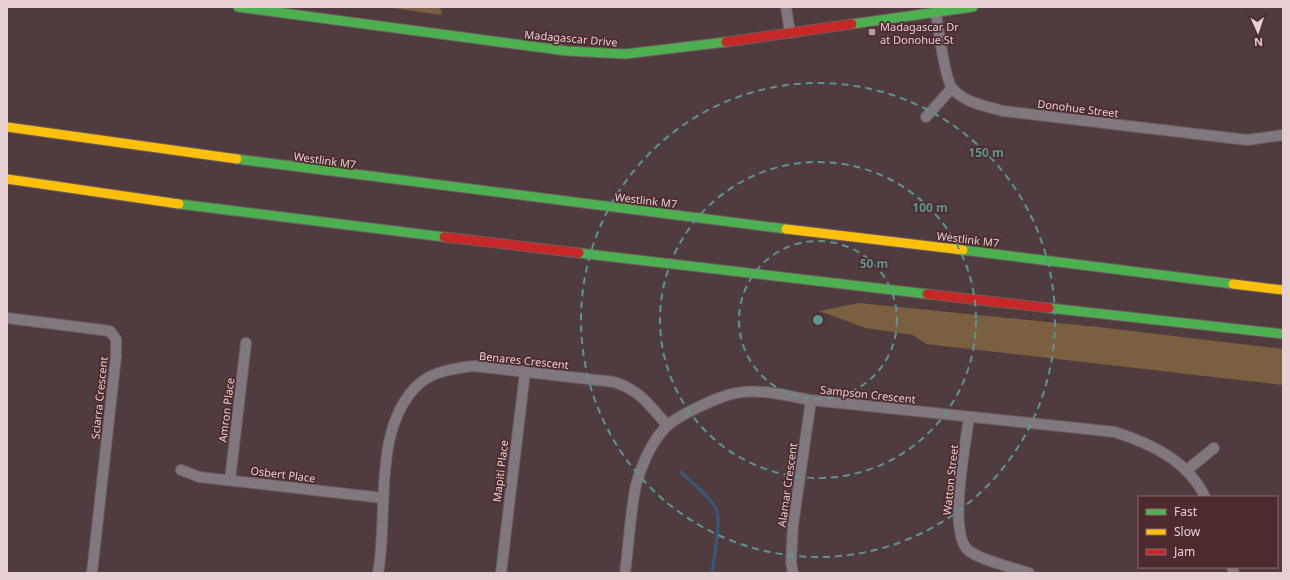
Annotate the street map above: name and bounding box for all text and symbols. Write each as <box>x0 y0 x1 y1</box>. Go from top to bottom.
north arrow <box>1238 12 1278 52</box>
place label: Madagascar Dr at Donohue St <box>880 19 959 47</box>
street label: Madagascar Drive <box>524 26 618 50</box>
marker: Madagascar Dr at Donohue St <box>867 27 877 37</box>
text: N <box>1254 35 1263 50</box>
street label: Donohue Street <box>1037 96 1119 120</box>
text: 150 m <box>968 144 1004 161</box>
street label: Westlink M7 <box>293 148 357 172</box>
street label: Westlink M7 <box>614 189 678 211</box>
text: 100 m <box>912 199 948 216</box>
street label: Westlink M7 <box>936 228 1000 250</box>
text: 50 m <box>860 255 888 272</box>
centre of rings <box>811 313 825 327</box>
street label: Benares Crescent <box>478 348 570 372</box>
street label: Sciarra Crescent <box>87 356 111 440</box>
street label: Amron Place <box>215 377 237 443</box>
street label: Sampson Crescent <box>820 382 916 406</box>
street label: Mapiti Place <box>489 439 511 503</box>
street label: Alamar Crescent <box>774 442 800 528</box>
street label: Watton Street <box>939 444 961 516</box>
street label: Osbert Place <box>250 463 316 485</box>
legend <box>1138 496 1278 568</box>
text: Fast <box>1174 503 1198 520</box>
text: Slow <box>1174 523 1201 540</box>
text: Jam <box>1173 543 1195 560</box>

